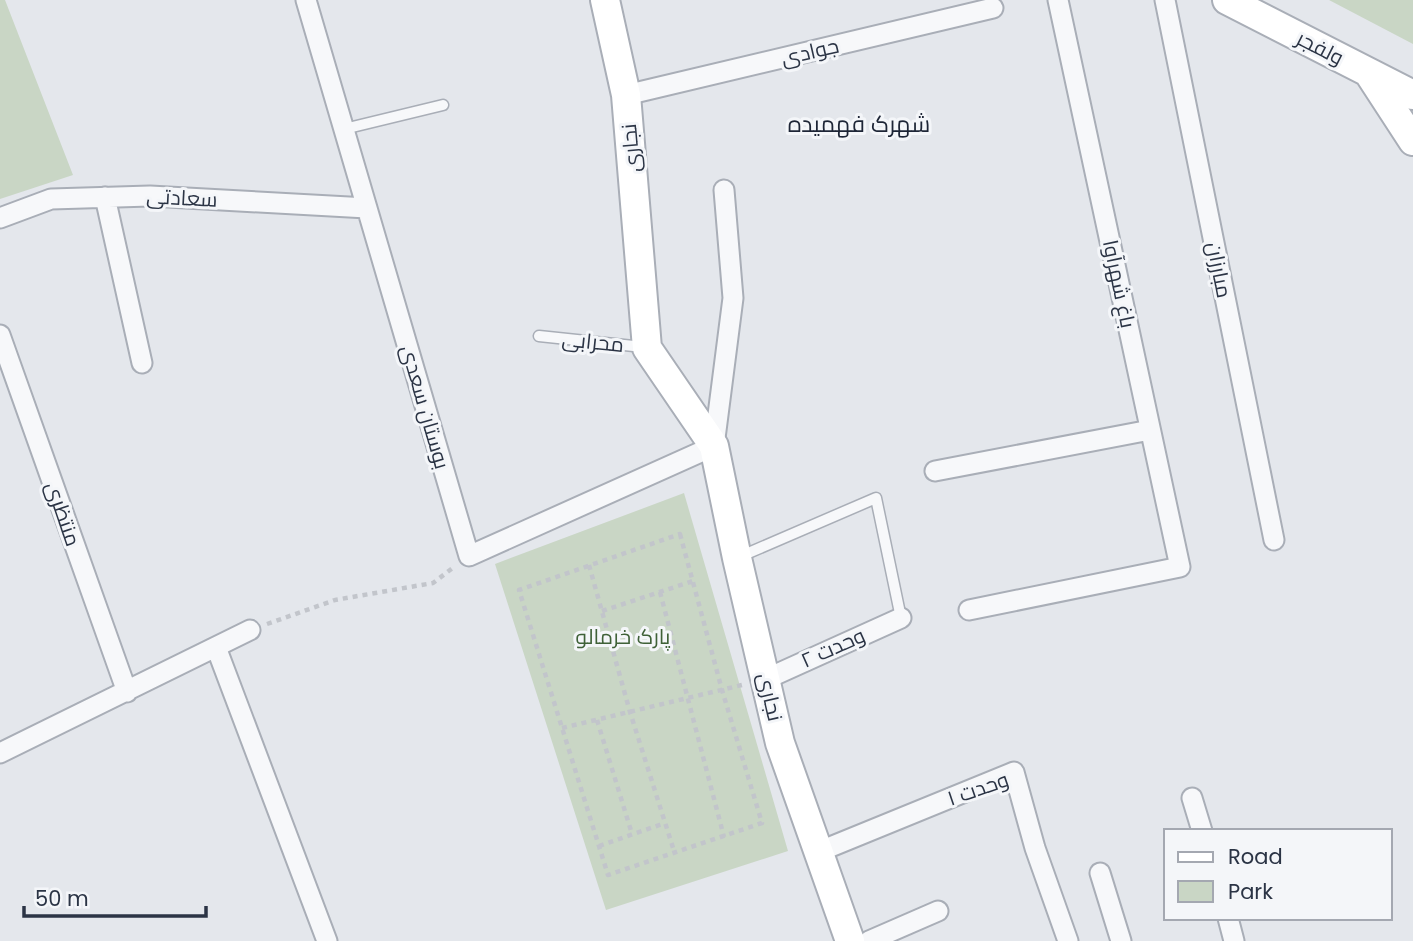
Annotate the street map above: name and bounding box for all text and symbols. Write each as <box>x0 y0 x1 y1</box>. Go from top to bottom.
street label: ولفجر <box>1291 23 1349 72</box>
street label: جوادی <box>778 31 842 72</box>
district label: شهرک فهمیده <box>788 108 930 140</box>
street label: نجاری <box>614 122 647 174</box>
street label: سعادتی <box>146 181 218 214</box>
street label: باغ شهرآوا <box>1096 237 1143 331</box>
street label: مبارزان <box>1200 239 1239 300</box>
street label: محرابی <box>561 324 626 359</box>
street label: بوستان سعدی <box>394 341 457 472</box>
street label: منتظری <box>39 478 88 550</box>
street label: وحدت ۲ <box>796 621 870 675</box>
park label: پارک خرمالو <box>576 622 671 651</box>
street label: نجاری <box>751 670 790 724</box>
street label: وحدت ۱ <box>943 765 1012 813</box>
legend <box>1164 829 1392 920</box>
text: Road <box>1228 842 1283 871</box>
scale bar <box>24 874 206 918</box>
text: Park <box>1228 877 1273 906</box>
text: 50 m <box>35 884 89 913</box>

